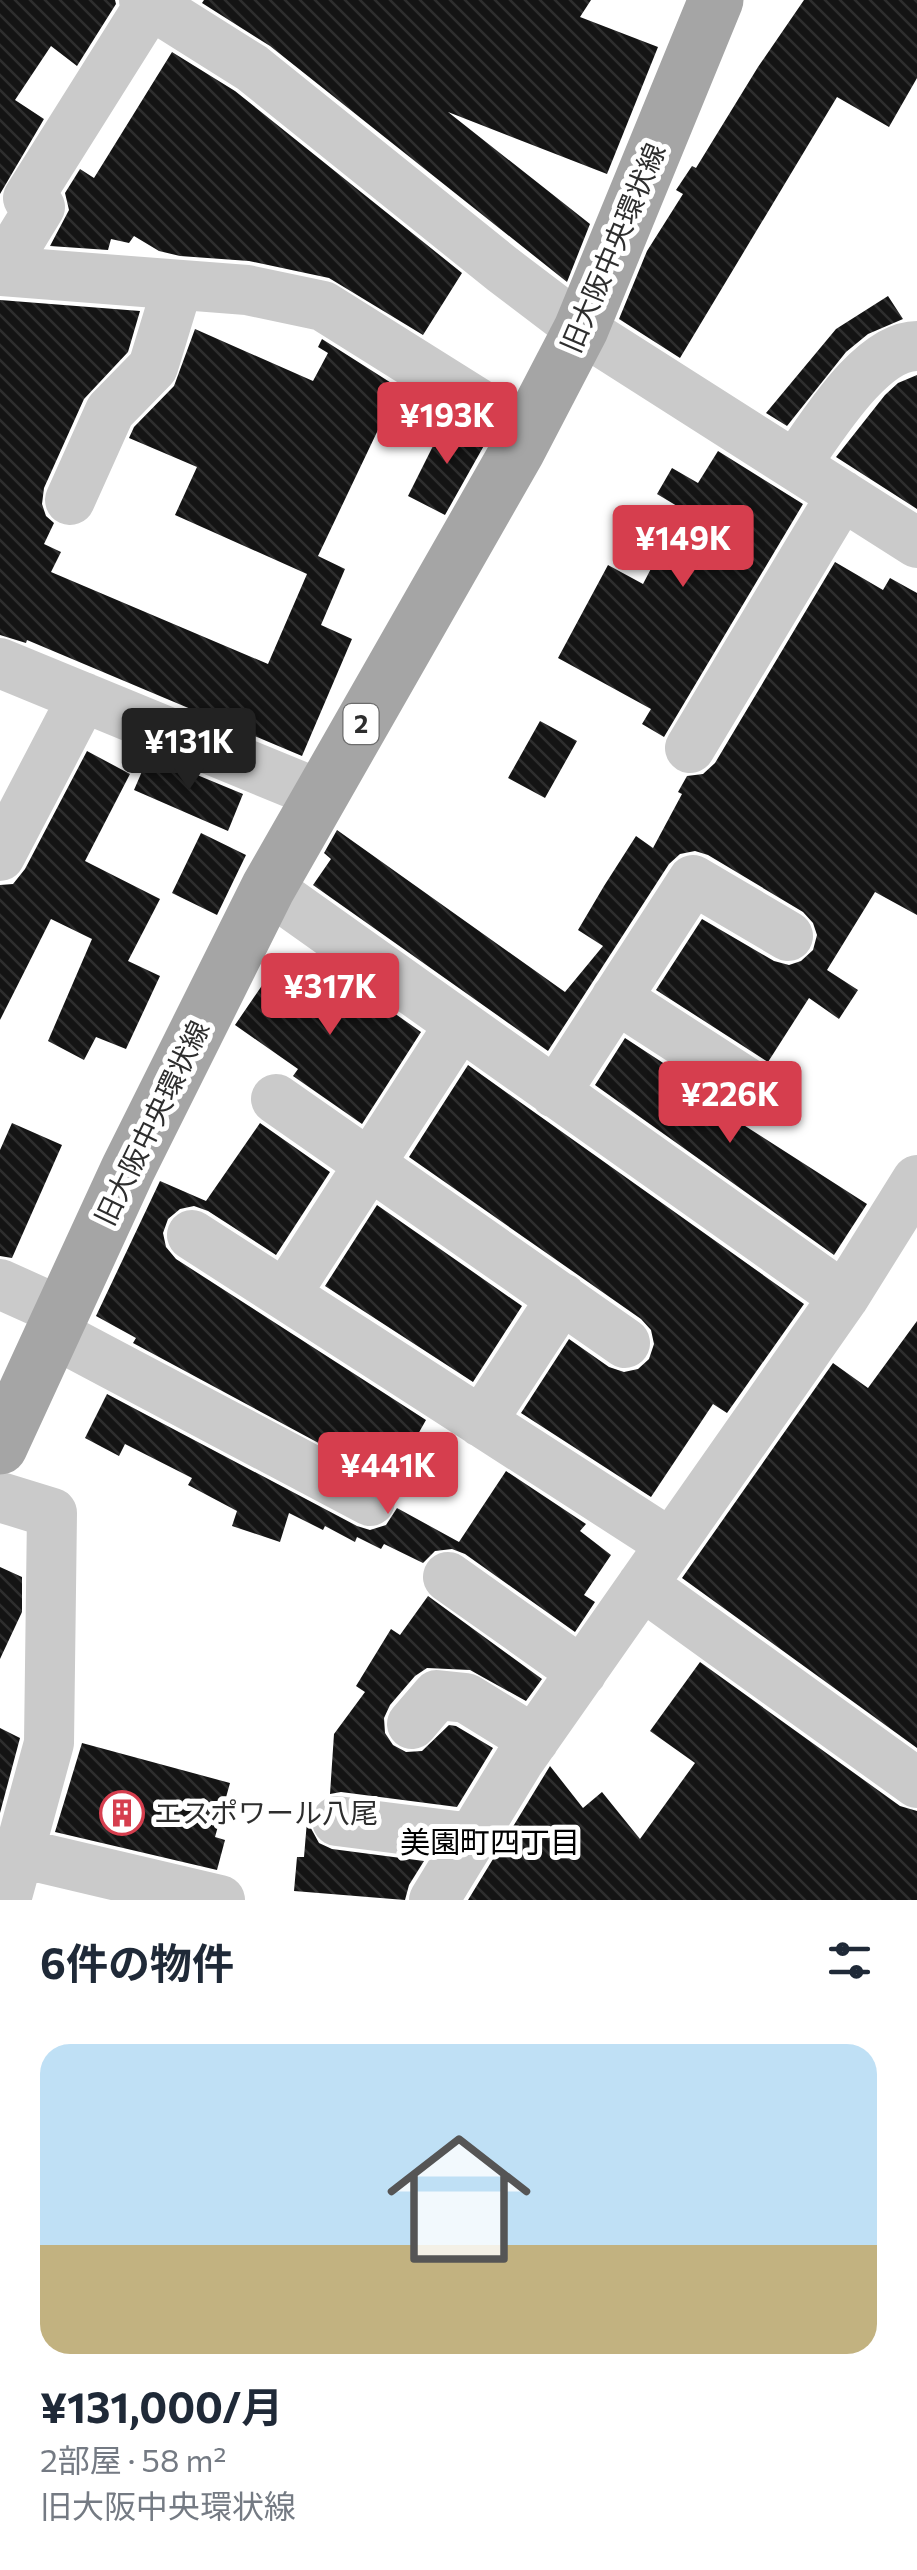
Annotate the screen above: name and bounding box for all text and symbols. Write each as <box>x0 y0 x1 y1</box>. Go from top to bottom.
street label: 旧大阪中央環状線 <box>553 138 671 357</box>
pin: ¥193K <box>377 382 517 467</box>
text: ¥193K <box>399 394 495 434</box>
pin: ¥149K <box>613 505 753 590</box>
text: ¥149K <box>635 517 731 557</box>
road number: 2 <box>344 704 378 744</box>
pin: ¥131K <box>119 708 259 793</box>
text: ¥131K <box>144 720 234 760</box>
pin: ¥317K <box>260 953 400 1038</box>
text: ¥317K <box>283 965 377 1005</box>
street label: 旧大阪中央環状線 <box>87 1014 215 1231</box>
pin: ¥226K <box>660 1061 800 1146</box>
text: ¥226K <box>681 1073 779 1113</box>
pin: ¥441K <box>318 1432 458 1517</box>
text: ¥441K <box>340 1444 436 1484</box>
building icon: エスポワール八尾 <box>99 1790 145 1836</box>
place label: エスポワール八尾 <box>154 1795 378 1829</box>
district label: 美園町四丁目 <box>400 1822 580 1859</box>
icon: filters <box>822 1933 877 1988</box>
text: 6件の物件 <box>40 1936 234 1988</box>
icon: home <box>369 2109 549 2289</box>
text: ¥131,000/月 <box>40 2380 283 2432</box>
text: 2部屋 · 58 m² <box>40 2439 226 2479</box>
text: 旧大阪中央環状線 <box>40 2485 296 2525</box>

